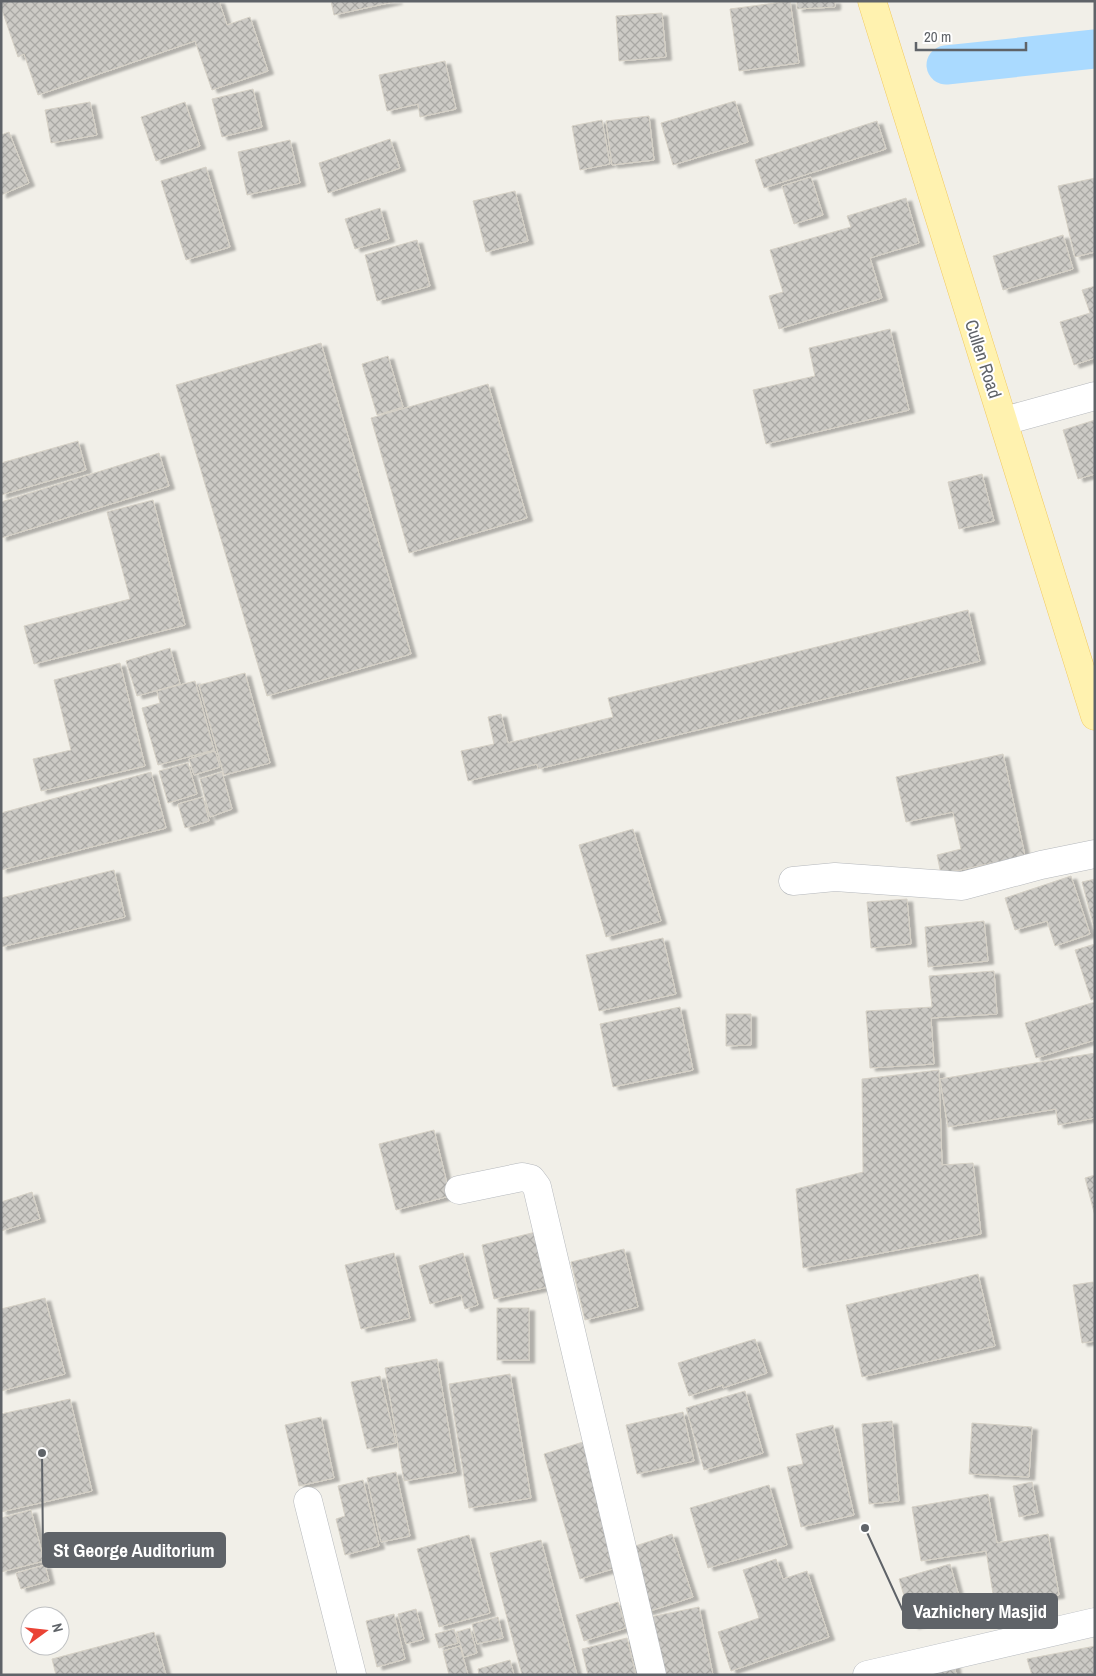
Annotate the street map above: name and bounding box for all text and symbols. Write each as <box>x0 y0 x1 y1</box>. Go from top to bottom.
scale bar <box>916 20 1026 52</box>
text: 20 m <box>924 26 951 47</box>
street label: Cullen Road <box>959 316 1008 401</box>
callout: St George Auditorium <box>43 1533 225 1567</box>
text: St George Auditorium <box>53 1537 215 1563</box>
callout: Vazhichery Masjid <box>903 1594 1057 1628</box>
text: Vazhichery Masjid <box>913 1598 1047 1624</box>
north arrow <box>20 1606 70 1656</box>
text: N <box>48 1621 67 1634</box>

